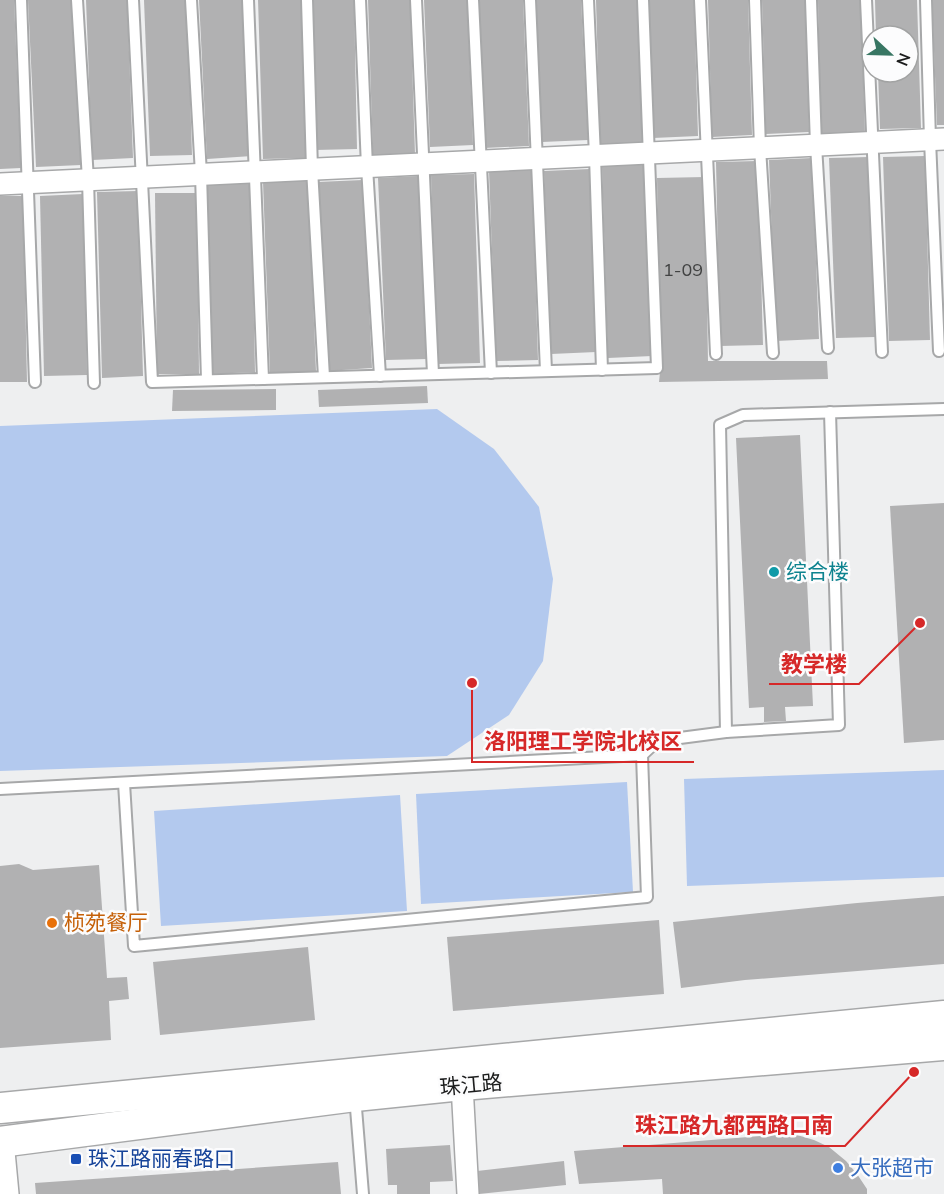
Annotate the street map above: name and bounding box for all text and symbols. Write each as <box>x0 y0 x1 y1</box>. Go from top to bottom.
north arrow <box>860 24 920 84</box>
text: N <box>892 50 915 69</box>
house number: 1-09 <box>663 258 703 281</box>
place label: 综合楼 <box>786 558 849 584</box>
marker: 综合楼 <box>767 565 781 579</box>
callout: 教学楼 <box>769 644 859 684</box>
text: 教学楼 <box>781 650 847 678</box>
callout: 洛阳理工学院北校区 <box>472 722 694 762</box>
text: 洛阳理工学院北校区 <box>484 727 682 755</box>
place label: 桢苑餐厅 <box>64 909 148 935</box>
marker: 桢苑餐厅 <box>45 916 59 930</box>
street label: 珠江路 <box>438 1068 503 1100</box>
callout: 珠江路九都西路口南 <box>623 1106 845 1146</box>
text: 珠江路九都西路口南 <box>635 1111 833 1139</box>
place label: 珠江路丽春路口 <box>88 1145 235 1171</box>
marker: 珠江路丽春路口 <box>69 1152 83 1166</box>
place label: 大张超市 <box>850 1154 934 1180</box>
marker: 大张超市 <box>831 1161 845 1175</box>

